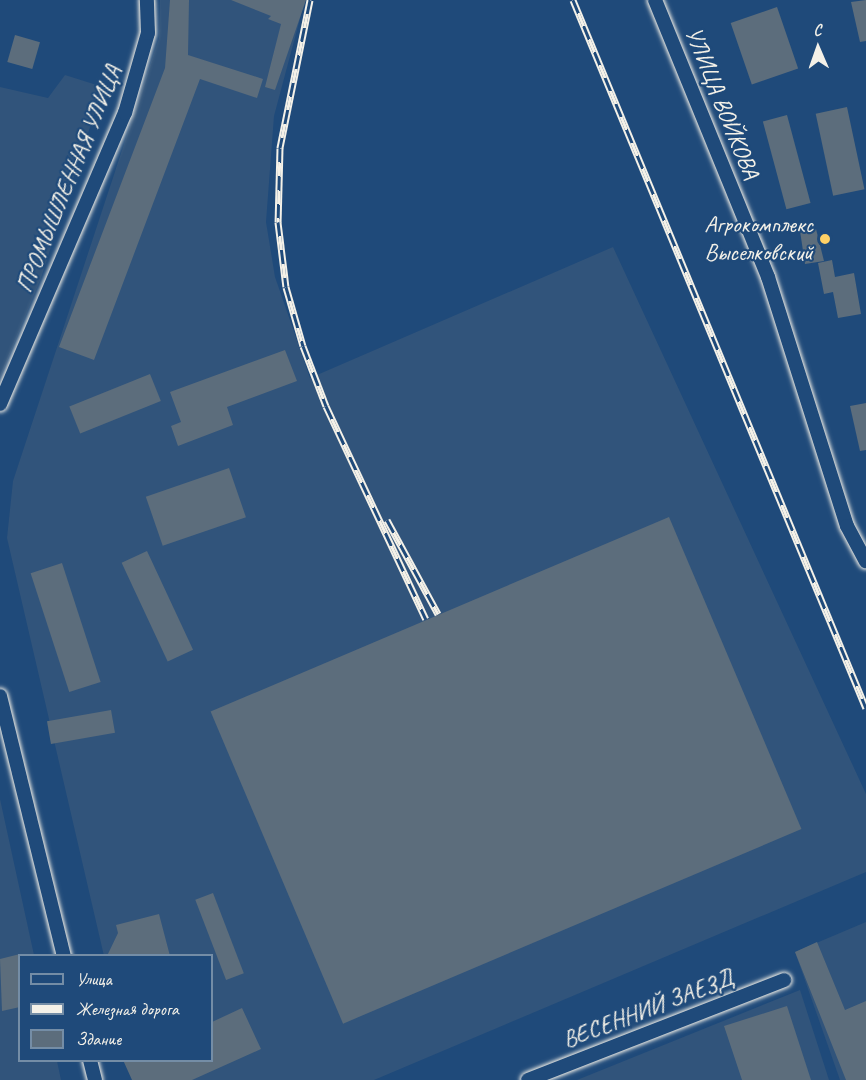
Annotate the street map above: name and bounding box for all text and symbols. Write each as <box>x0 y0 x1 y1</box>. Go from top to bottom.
north arrow <box>788 18 848 78</box>
text: С <box>813 20 822 40</box>
street label: УЛИЦА ВОЙКОВА <box>678 23 766 183</box>
street label: ПРОМЫШЛЕННАЯ УЛИЦА <box>10 61 128 297</box>
place label: Агрокомплекс Выселковский <box>704 211 813 267</box>
marker: Агрокомплекс Выселковский <box>818 232 832 246</box>
legend <box>18 954 213 1062</box>
street label: ВЕСЕННИЙ ЗАЕЗД <box>559 963 737 1055</box>
text: Улица <box>76 968 112 990</box>
text: Железная дорога <box>76 998 179 1020</box>
text: Здание <box>76 1028 121 1050</box>

